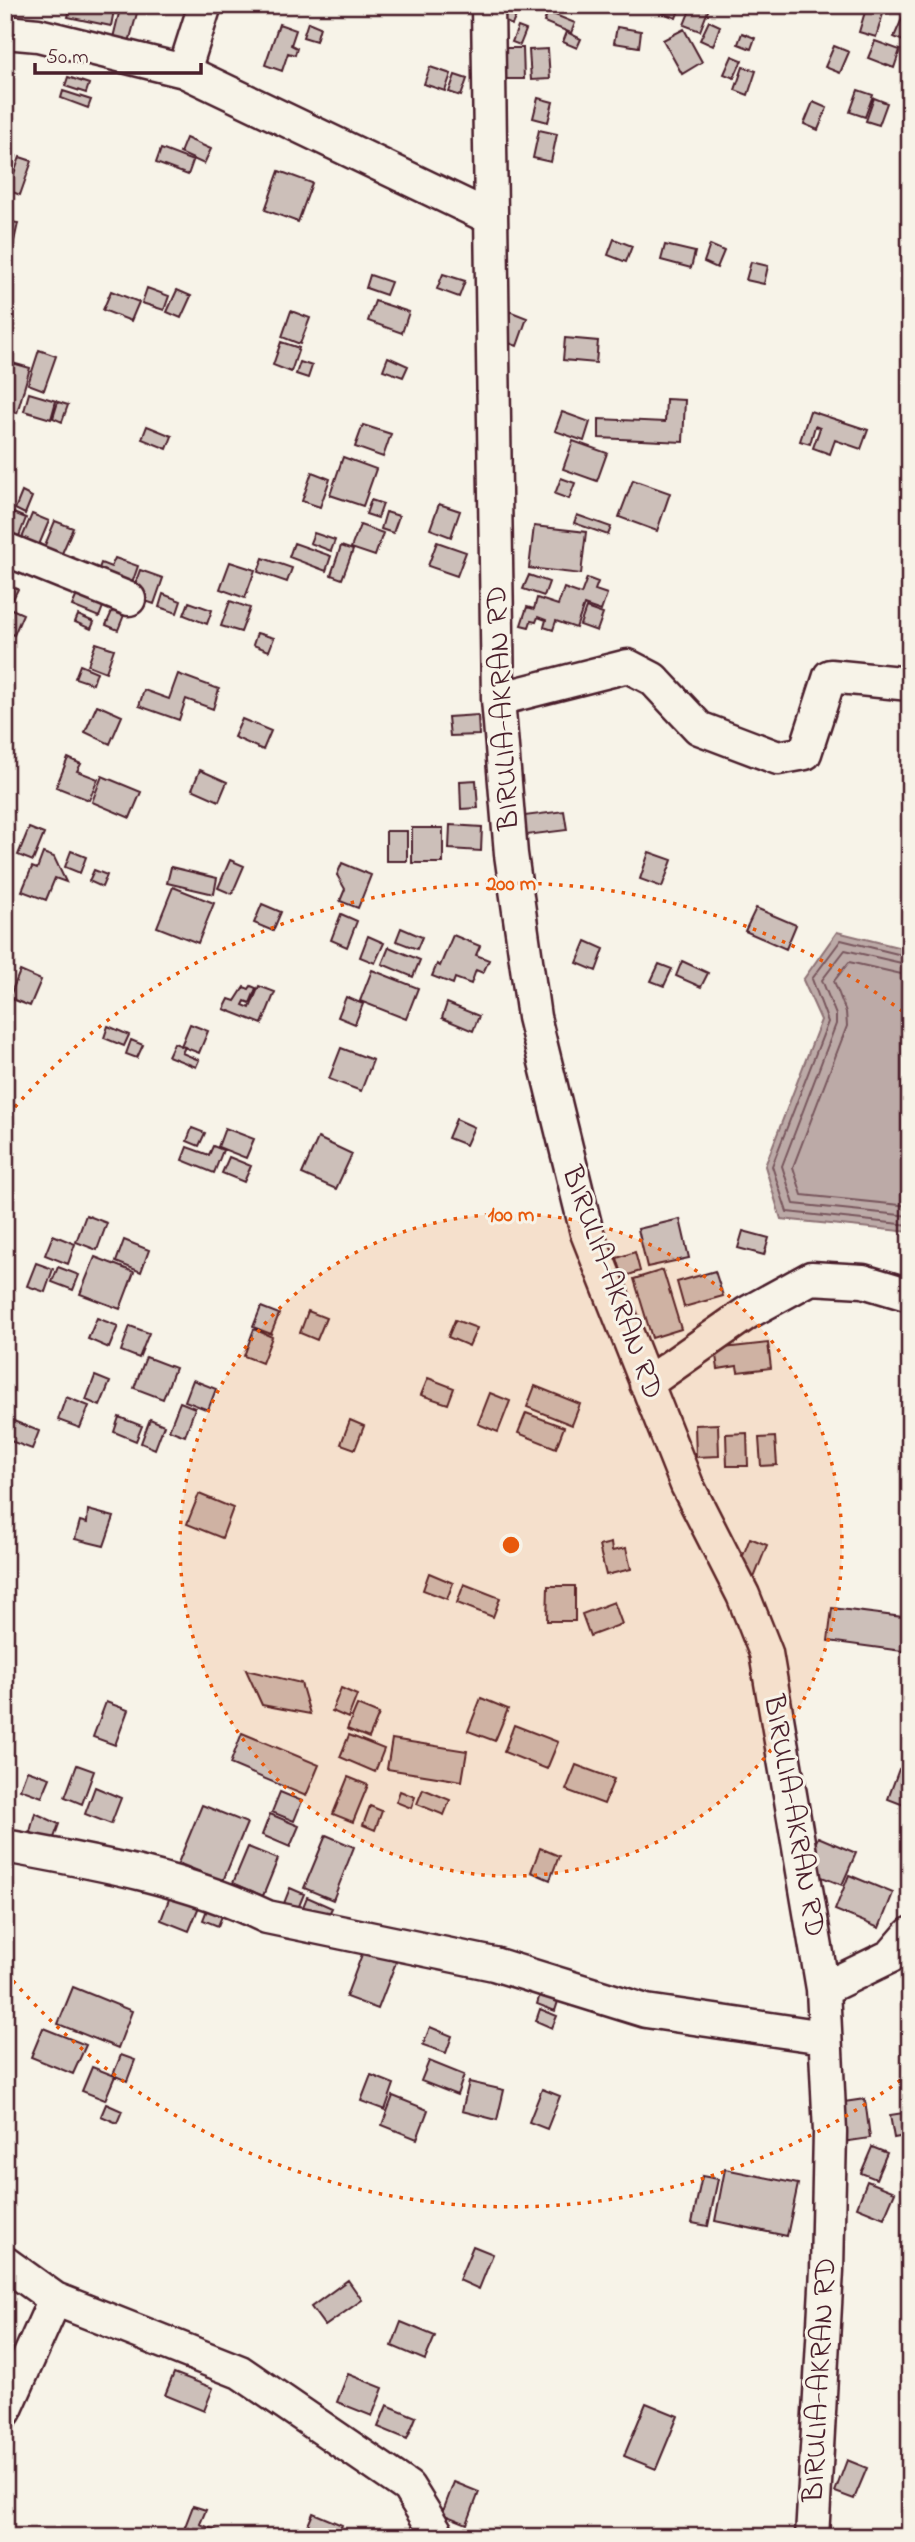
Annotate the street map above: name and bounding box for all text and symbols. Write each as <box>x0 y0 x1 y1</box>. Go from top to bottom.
scale bar <box>35 32 201 76</box>
text: 50 m <box>46 43 89 73</box>
street label: BIRULIA-AKRAN RD <box>476 584 532 833</box>
text: 200 m <box>485 870 536 900</box>
street label: BIRULIA-AKRAN RD <box>548 1159 674 1406</box>
text: 100 m <box>488 1201 534 1231</box>
centre of rings <box>499 1533 523 1557</box>
street label: BIRULIA-AKRAN RD <box>750 1690 836 1941</box>
street label: BIRULIA-AKRAN RD <box>793 2256 849 2505</box>

